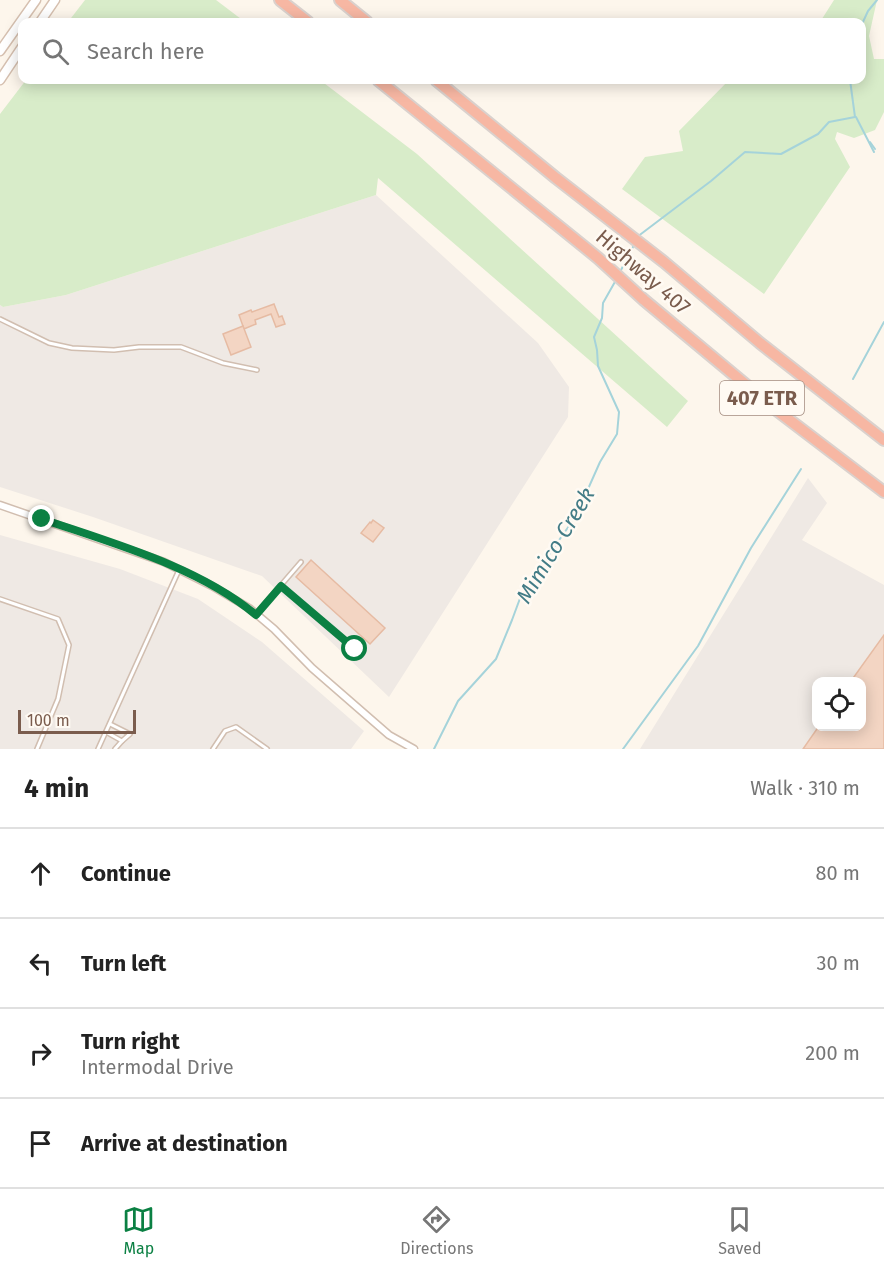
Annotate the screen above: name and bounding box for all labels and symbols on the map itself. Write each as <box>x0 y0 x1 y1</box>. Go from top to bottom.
street label: Highway 407 <box>590 224 696 320</box>
road number: 407 ETR <box>720 381 804 415</box>
water label: Mimico Creek <box>510 482 601 608</box>
route end <box>28 505 54 531</box>
route start <box>341 635 367 661</box>
scale bar <box>18 707 136 734</box>

